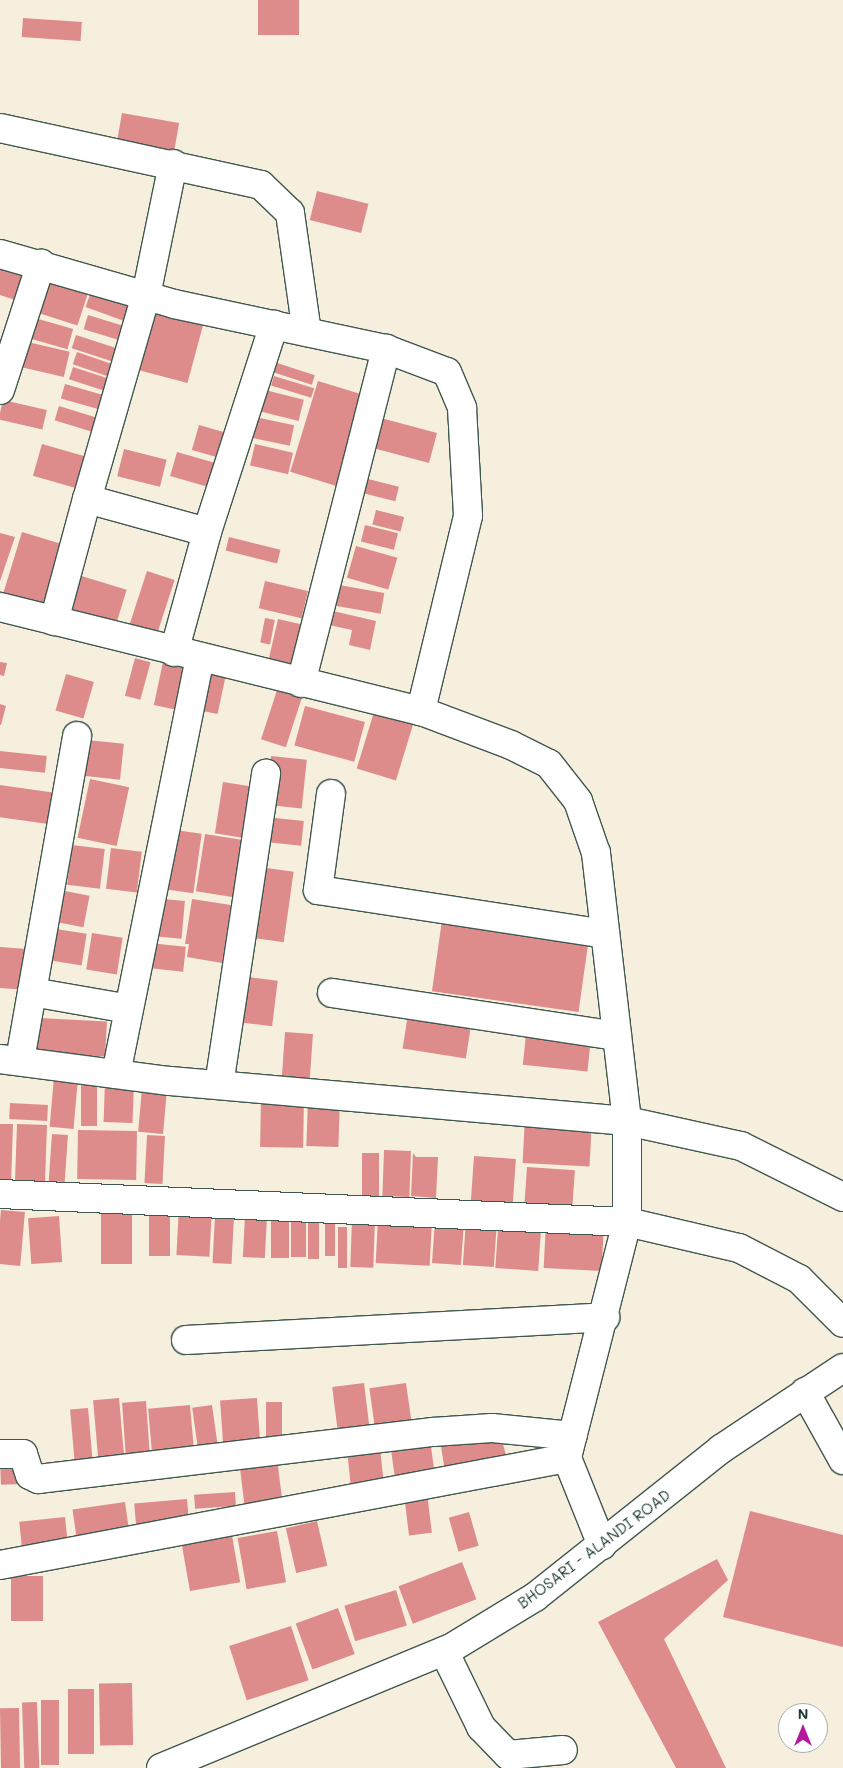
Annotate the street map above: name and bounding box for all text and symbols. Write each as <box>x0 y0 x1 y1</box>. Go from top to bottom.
street label: BHOSARI - ALANDI ROAD <box>514 1486 674 1612</box>
north arrow <box>778 1703 828 1753</box>
text: N <box>798 1704 808 1723</box>

